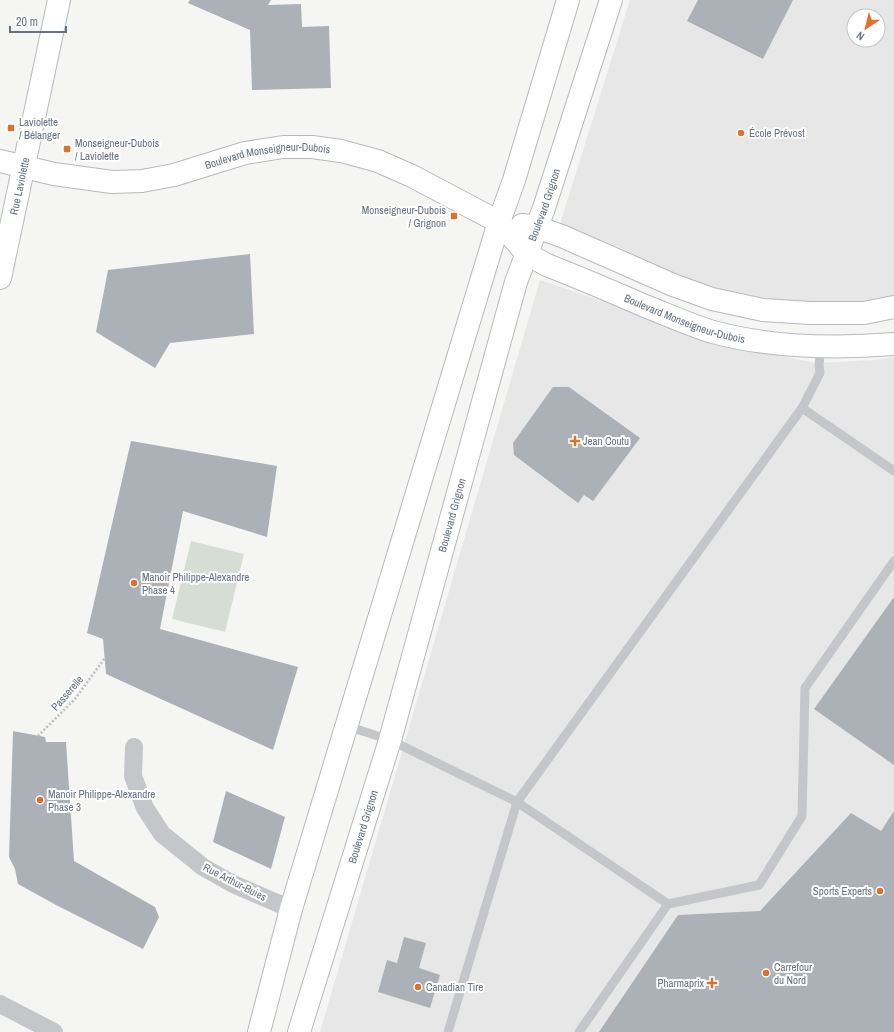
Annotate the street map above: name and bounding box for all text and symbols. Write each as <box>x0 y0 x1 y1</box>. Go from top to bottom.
scale bar <box>10 8 66 34</box>
north arrow <box>846 8 886 48</box>
text: 20 m <box>16 14 38 30</box>
text: N <box>854 29 867 44</box>
place label: Laviolette / Bélanger <box>19 115 60 142</box>
marker: Laviolette / Bélanger <box>6 123 16 133</box>
place label: École Prévost <box>749 126 805 140</box>
marker: École Prévost <box>736 128 746 138</box>
place label: Monseigneur-Dubois / Laviolette <box>75 136 160 163</box>
street label: Boulevard Monseigneur-Dubois <box>203 140 332 172</box>
marker: Monseigneur-Dubois / Laviolette <box>62 144 72 154</box>
street label: Rue Laviolette <box>7 156 32 216</box>
street label: Boulevard Grignon <box>525 167 563 243</box>
place label: Monseigneur-Dubois / Grignon <box>362 203 446 230</box>
marker: Monseigneur-Dubois / Grignon <box>449 211 459 221</box>
street label: Boulevard Monseigneur-Dubois <box>622 291 747 346</box>
place label: Jean Coutu <box>583 434 629 448</box>
marker: Jean Coutu <box>570 436 580 446</box>
street label: Boulevard Grignon <box>435 477 469 554</box>
place label: Manoir Philippe-Alexandre Phase 4 <box>142 570 249 597</box>
marker: Manoir Philippe-Alexandre Phase 4 <box>129 578 139 588</box>
street label: Passerelle <box>48 673 86 713</box>
place label: Manoir Philippe-Alexandre Phase 3 <box>48 787 155 814</box>
street label: Boulevard Grignon <box>345 788 381 865</box>
marker: Manoir Philippe-Alexandre Phase 3 <box>35 795 45 805</box>
street label: Rue Arthur-Buies <box>201 860 269 904</box>
place label: Sports Experts <box>813 884 872 898</box>
marker: Sports Experts <box>875 886 885 896</box>
place label: Carrefour du Nord <box>774 960 812 987</box>
marker: Carrefour du Nord <box>761 968 771 978</box>
place label: Pharmaprix <box>657 976 704 990</box>
marker: Pharmaprix <box>707 978 717 988</box>
place label: Canadian Tire <box>426 980 483 994</box>
marker: Canadian Tire <box>413 982 423 992</box>

